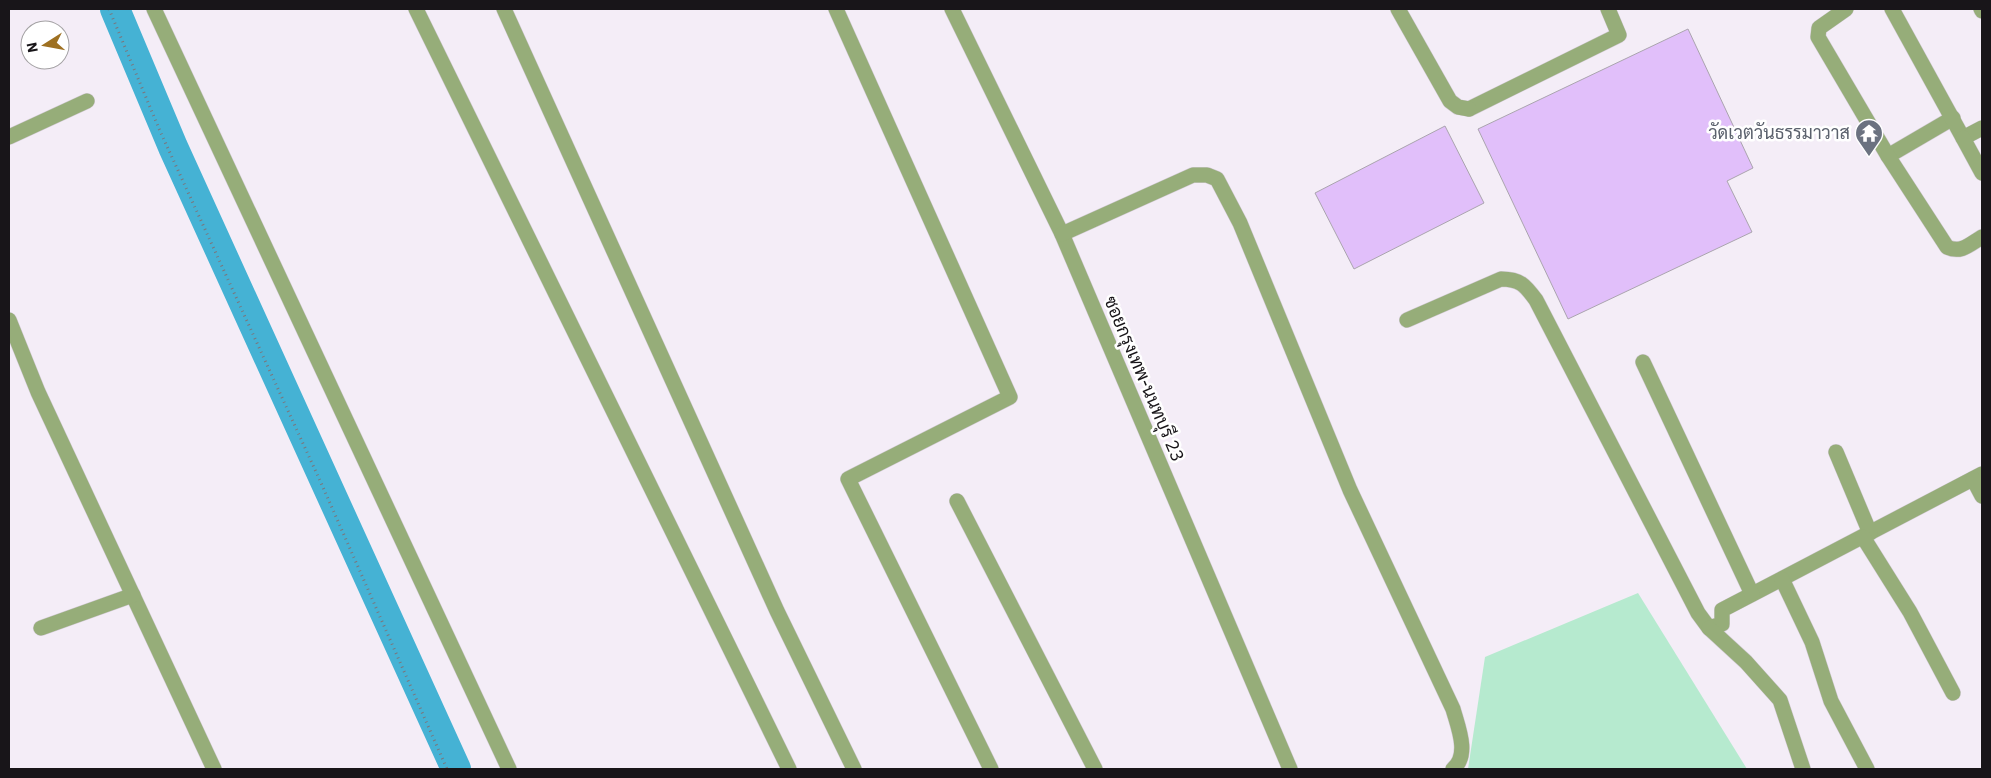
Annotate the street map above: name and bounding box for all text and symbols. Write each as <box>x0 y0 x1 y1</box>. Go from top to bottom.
north arrow <box>20 20 70 70</box>
text: N <box>22 41 42 54</box>
temple icon: วัดเวตวันธรรมาวาส <box>1854 118 1884 157</box>
place label: วัดเวตวันธรรมาวาส <box>1708 121 1850 144</box>
street label: ซอยกรุงเทพ-นนทบุรี 23 <box>1098 292 1191 465</box>

